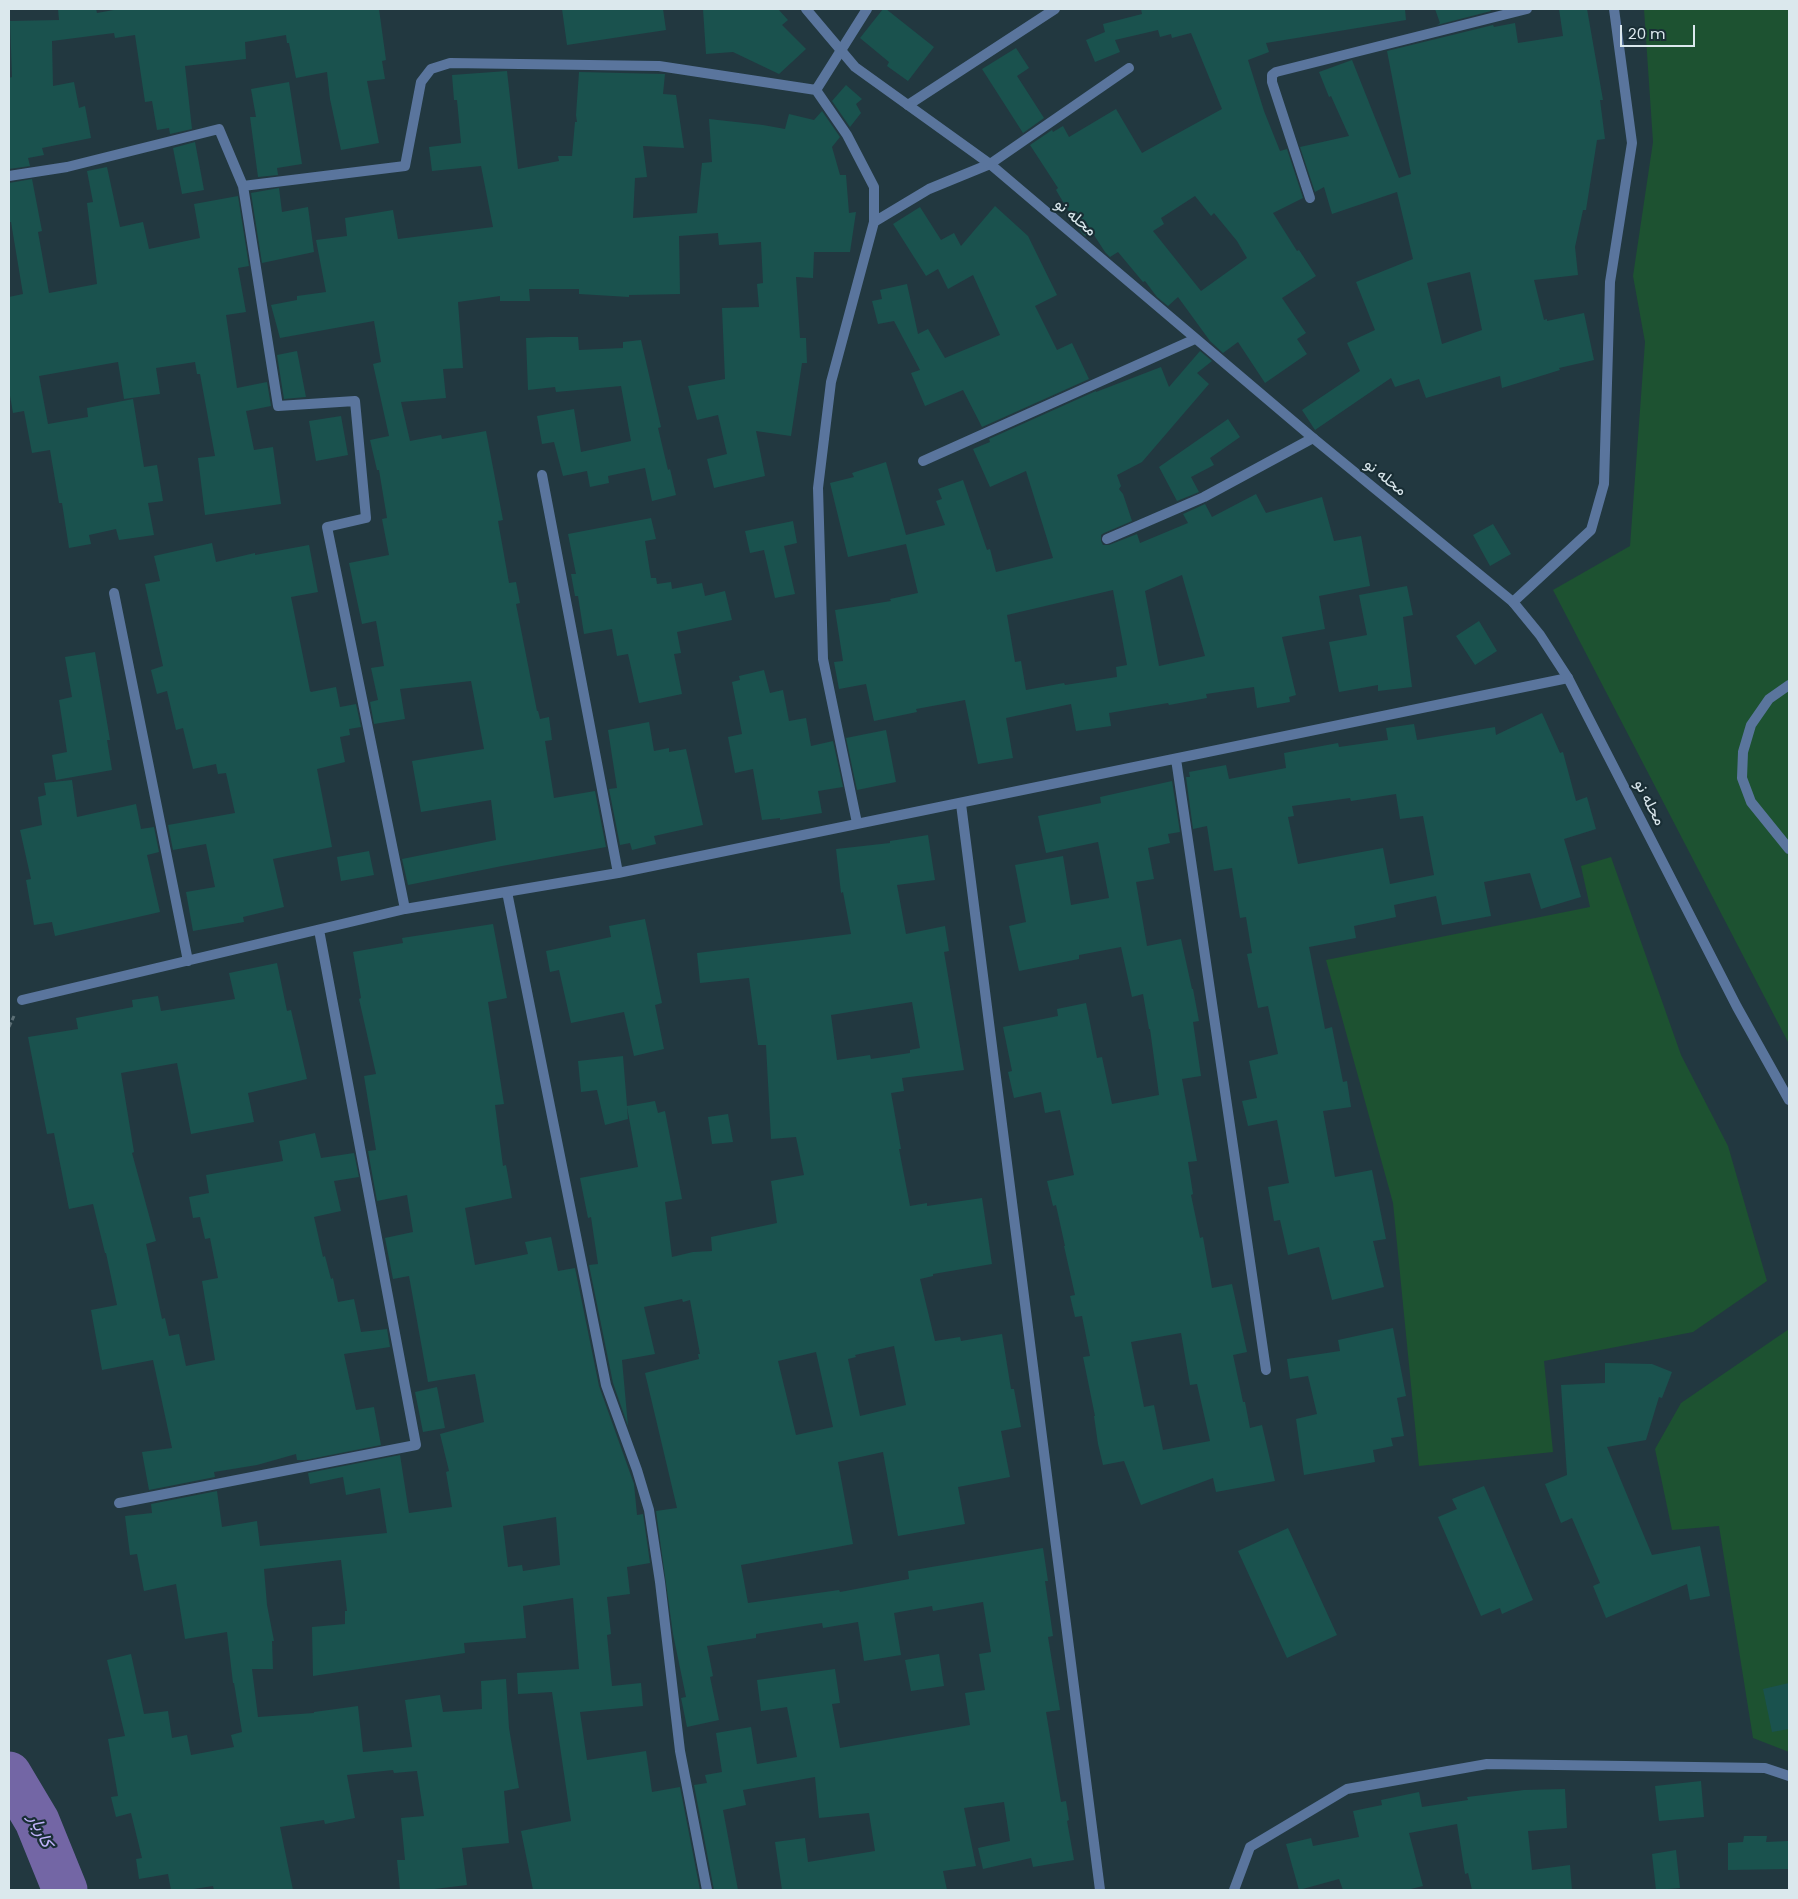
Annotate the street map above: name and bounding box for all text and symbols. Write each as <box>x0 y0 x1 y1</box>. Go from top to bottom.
scale bar <box>1623 15 1698 47</box>
text: 20 m <box>1628 23 1666 44</box>
street label: محله نو <box>1050 195 1100 241</box>
street label: محله نو <box>1360 455 1410 501</box>
street label: محله نو <box>1629 777 1669 829</box>
water label: کاربار <box>23 1811 57 1851</box>

